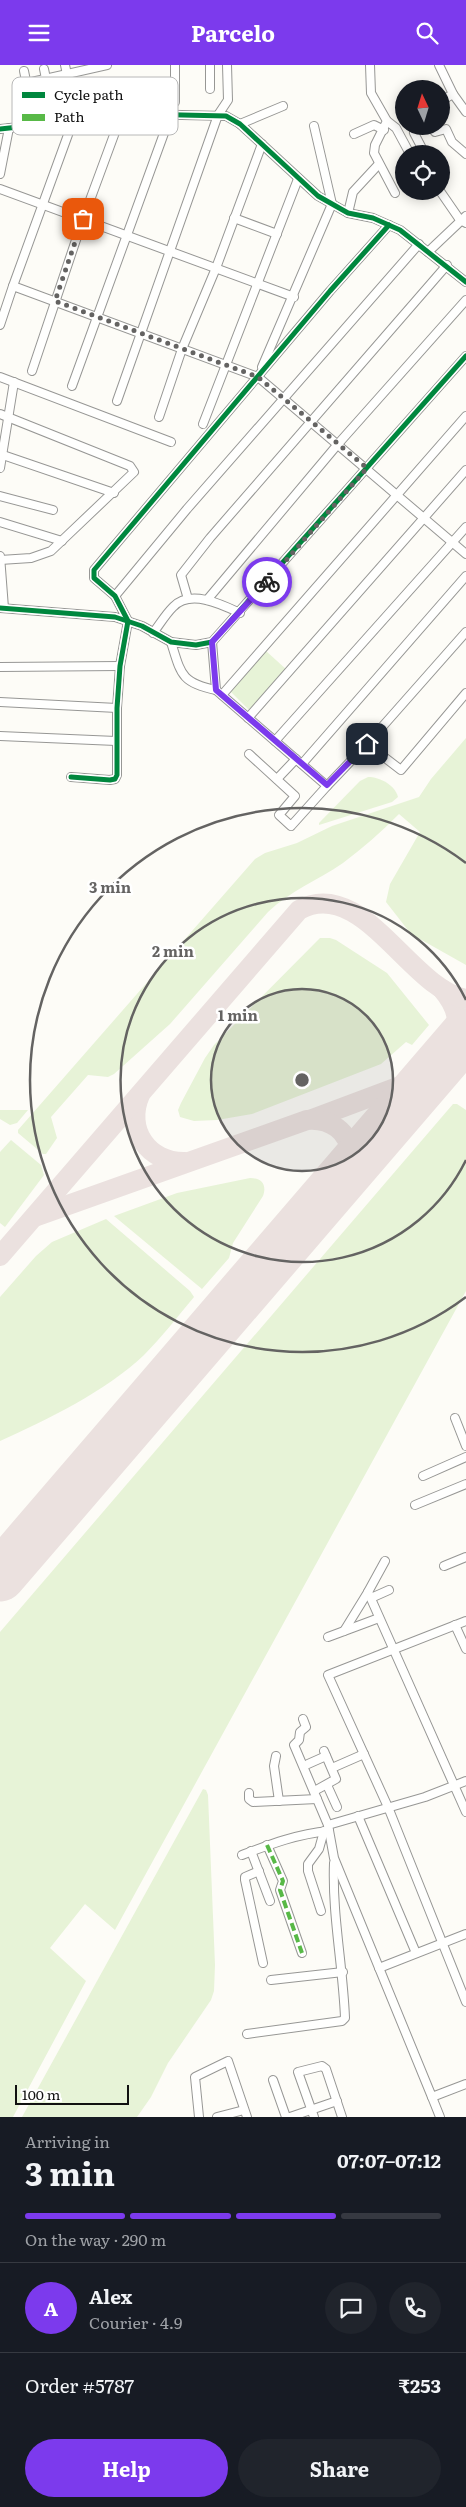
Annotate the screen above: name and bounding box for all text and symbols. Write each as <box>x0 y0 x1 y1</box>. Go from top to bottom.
text: Parcelo <box>191 16 275 49</box>
icon: menu <box>25 19 53 47</box>
icon: search <box>413 19 441 47</box>
legend <box>12 77 178 135</box>
north arrow <box>395 80 450 135</box>
map controls <box>395 80 450 200</box>
text: Cycle path <box>54 84 123 104</box>
text: Path <box>54 106 84 126</box>
button: locate <box>395 145 450 200</box>
pin <box>62 198 104 240</box>
icon: bag <box>69 205 97 233</box>
courier <box>242 557 292 607</box>
icon: bike <box>253 568 281 596</box>
pin <box>346 723 388 765</box>
icon: home <box>353 730 381 758</box>
text: 3 min <box>89 875 132 898</box>
text: 2 min <box>152 939 195 962</box>
text: 1 min <box>218 1003 259 1026</box>
centre of rings <box>293 1071 311 1089</box>
scale bar <box>15 2082 129 2105</box>
text: 100 m <box>22 2084 60 2104</box>
text: Arriving in <box>25 2129 110 2153</box>
text: 07:07–07:12 <box>337 2146 441 2174</box>
text: 3 min <box>25 2148 115 2196</box>
text: On the way · 290 m <box>25 2227 166 2251</box>
text: Alex <box>89 2282 132 2310</box>
button: chat <box>325 2282 377 2334</box>
button: phone <box>389 2282 441 2334</box>
text: A <box>44 2294 58 2322</box>
text: Courier · 4.9 <box>89 2310 182 2334</box>
text: Order #5787 <box>25 2371 134 2399</box>
text: ₹253 <box>398 2371 441 2399</box>
button: Help <box>25 2439 228 2497</box>
button: Share <box>238 2439 441 2497</box>

